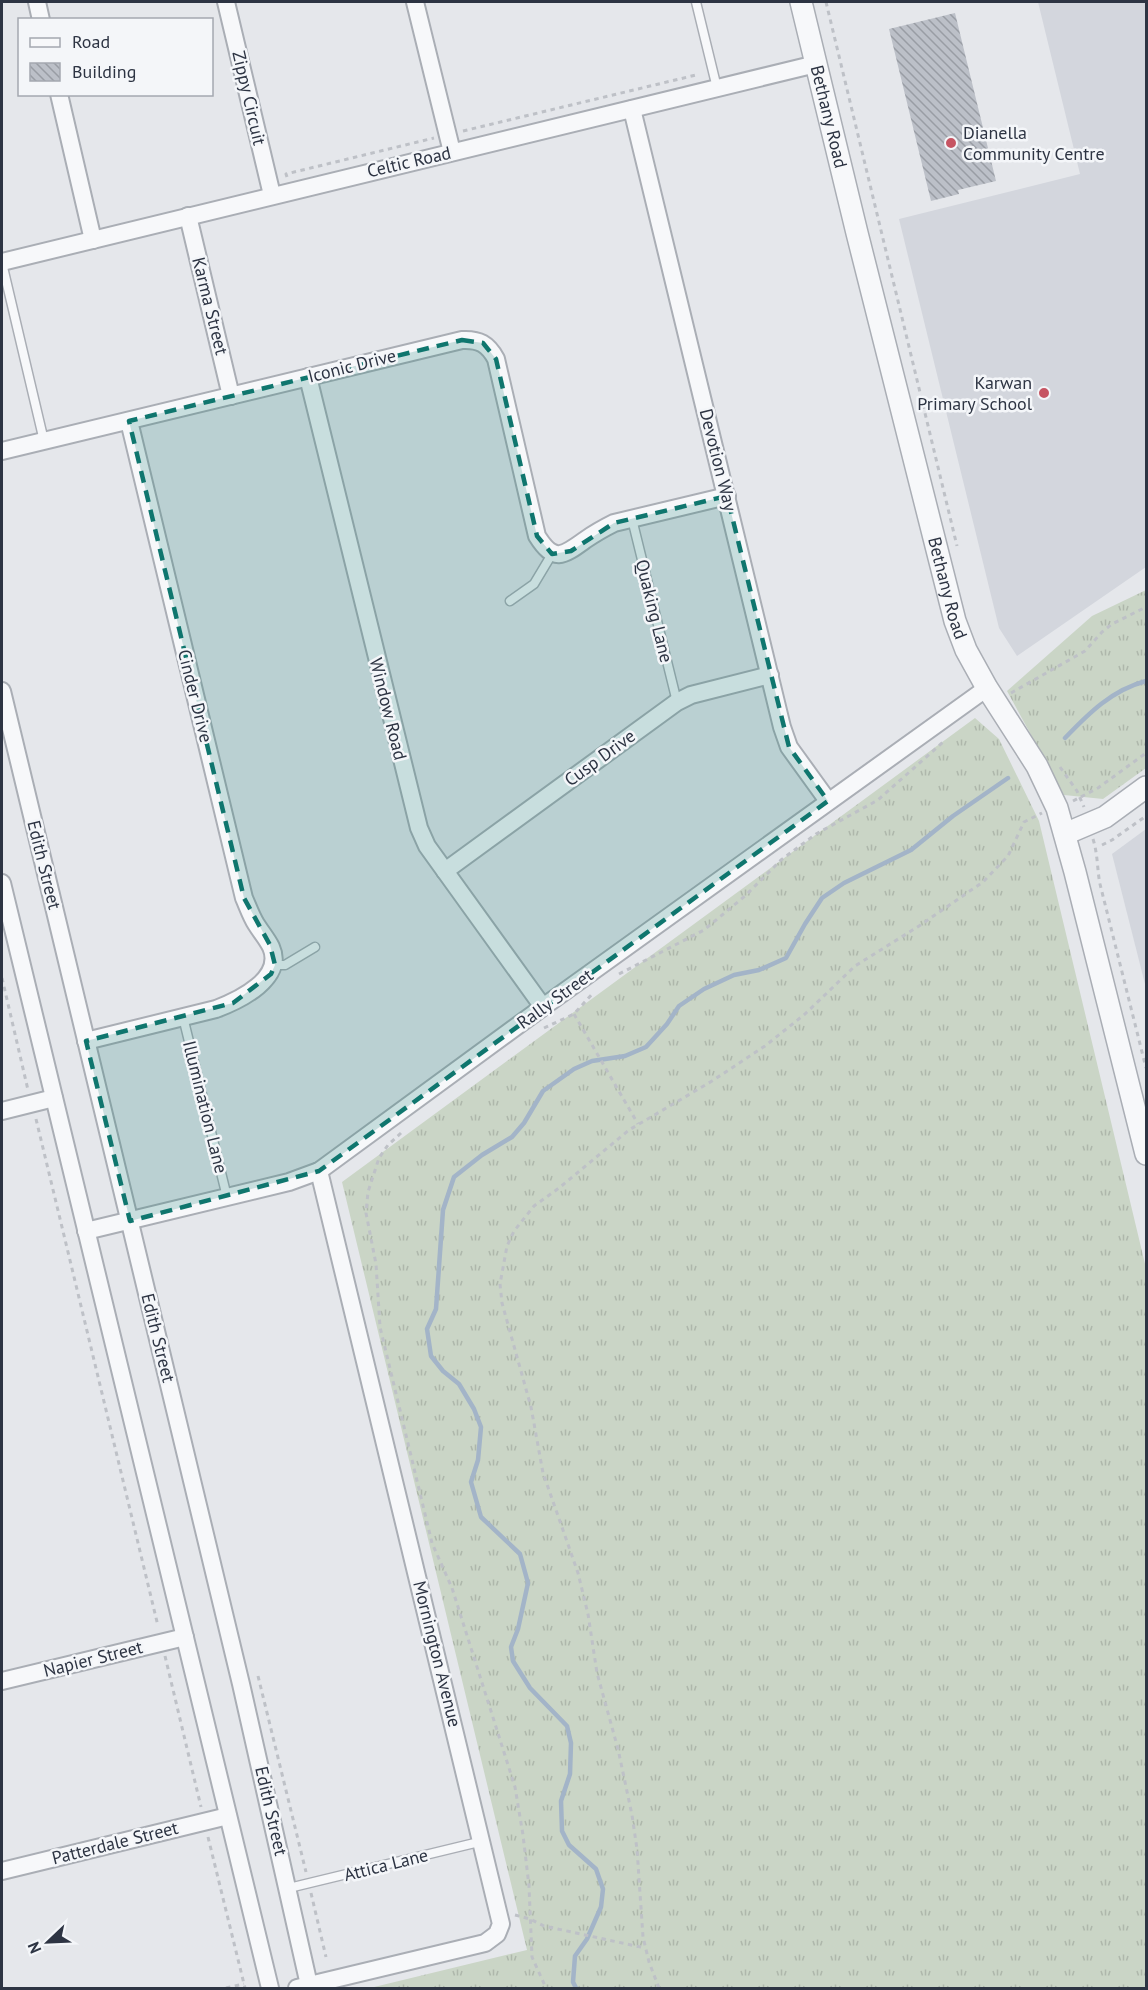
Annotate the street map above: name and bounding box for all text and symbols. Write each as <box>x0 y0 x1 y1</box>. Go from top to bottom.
legend <box>18 18 213 96</box>
text: Road <box>72 30 110 53</box>
street label: Zippy Circuit <box>227 48 272 147</box>
text: Building <box>72 60 136 83</box>
street label: Bethany Road <box>806 63 853 170</box>
place label: Dianella Community Centre <box>963 121 1105 165</box>
marker: Dianella Community Centre <box>944 136 958 150</box>
street label: Celtic Road <box>365 141 453 182</box>
street label: Karma Street <box>187 255 234 357</box>
street label: Iconic Drive <box>305 343 398 388</box>
place label: Karwan Primary School <box>917 371 1033 415</box>
marker: Karwan Primary School <box>1037 386 1051 400</box>
street label: Devotion Way <box>695 406 742 514</box>
street label: Bethany Road <box>923 534 973 642</box>
street label: Quaking Lane <box>631 557 678 665</box>
street label: Cinder Drive <box>173 647 218 745</box>
street label: Window Road <box>365 655 412 762</box>
street label: Cusp Drive <box>560 724 640 791</box>
street label: Edith Street <box>22 818 67 912</box>
street label: Rally Street <box>512 963 597 1034</box>
street label: Illumination Lane <box>178 1038 233 1176</box>
street label: Edith Street <box>136 1291 181 1385</box>
street label: Mornington Avenue <box>408 1578 467 1729</box>
street label: Napier Street <box>41 1635 145 1682</box>
street label: Edith Street <box>250 1764 293 1858</box>
street label: Patterdale Street <box>49 1816 180 1869</box>
street label: Attica Lane <box>341 1843 430 1886</box>
north arrow <box>18 1912 78 1972</box>
text: N <box>23 1939 45 1957</box>

